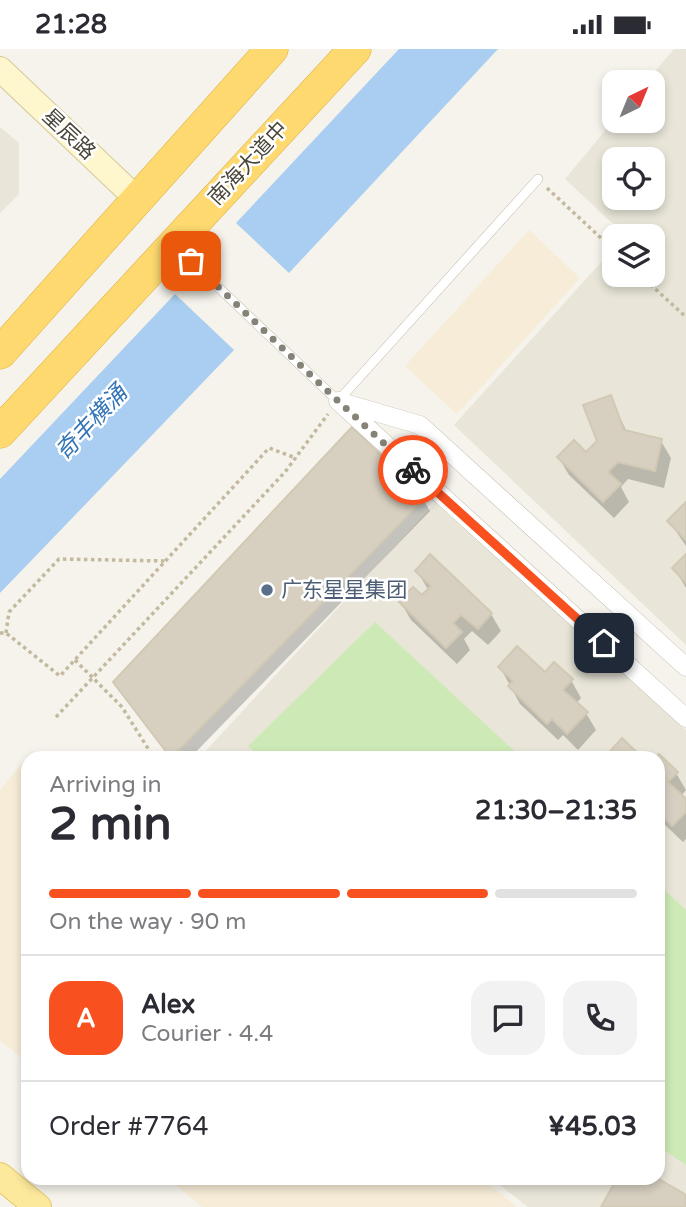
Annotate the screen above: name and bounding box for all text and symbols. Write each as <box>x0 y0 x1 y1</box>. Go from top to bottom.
text: 21:28 <box>35 9 107 40</box>
north arrow <box>602 70 665 133</box>
map controls <box>602 70 665 287</box>
street label: 星辰路 <box>37 104 100 165</box>
street label: 南海大道中 <box>203 116 293 210</box>
button: locate <box>602 147 665 210</box>
button: layers <box>602 224 665 287</box>
pin <box>161 231 221 291</box>
icon: bag <box>172 242 210 280</box>
water label: 奇丰横涌 <box>50 377 135 466</box>
courier <box>378 435 448 505</box>
icon: bike <box>394 451 432 489</box>
place label: 广东星星集团 <box>281 578 407 603</box>
marker: 广东星星集团 <box>259 582 275 598</box>
pin <box>574 613 634 673</box>
icon: home <box>585 624 623 662</box>
text: Arriving in <box>49 771 162 799</box>
text: 21:30–21:35 <box>475 795 637 826</box>
text: 2 min <box>49 797 172 852</box>
text: On the way · 90 m <box>49 908 246 936</box>
button: chat <box>471 981 545 1055</box>
button: phone <box>563 981 637 1055</box>
text: Alex <box>141 989 195 1020</box>
text: A <box>76 1003 96 1034</box>
text: Courier · 4.4 <box>141 1020 273 1048</box>
text: Order #7764 <box>49 1111 209 1142</box>
text: ¥45.03 <box>548 1111 637 1142</box>

